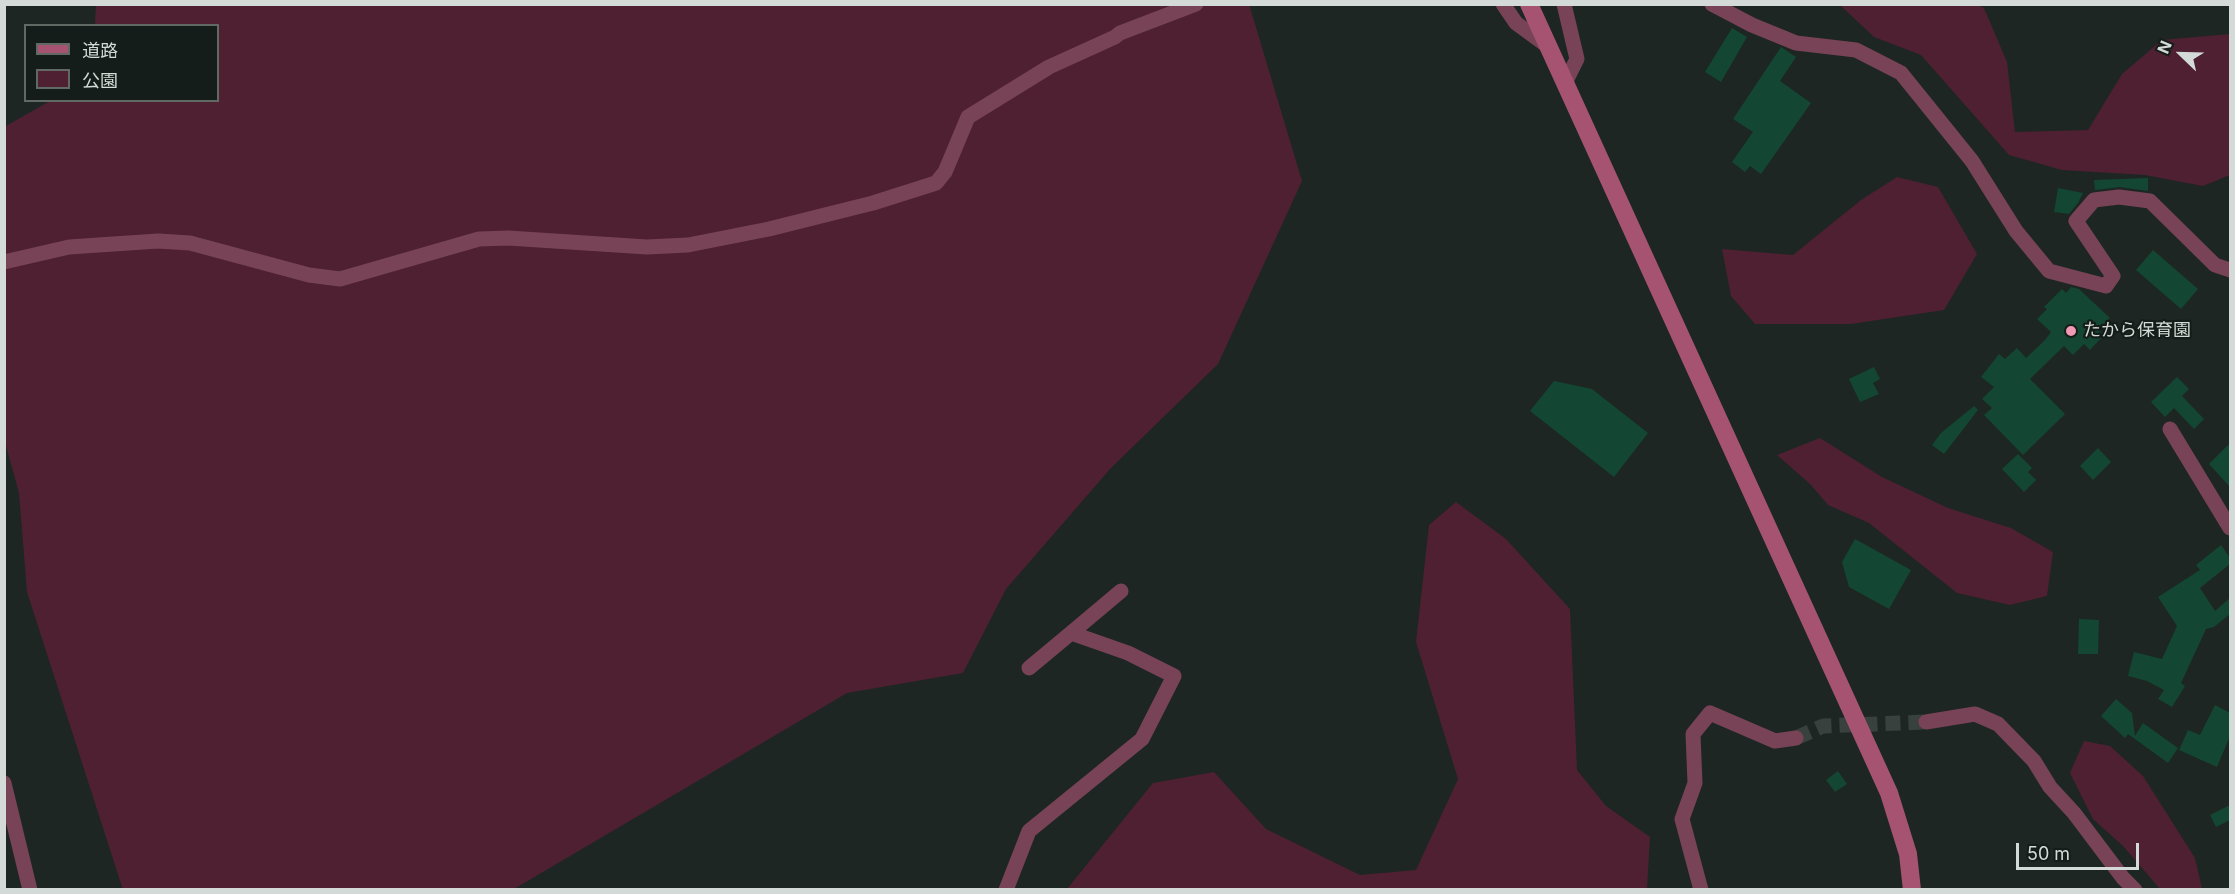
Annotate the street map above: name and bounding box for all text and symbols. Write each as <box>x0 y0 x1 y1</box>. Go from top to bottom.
legend <box>24 24 219 102</box>
north arrow <box>2151 24 2211 84</box>
text: N <box>2153 37 2176 56</box>
text: 道路 <box>82 40 118 61</box>
text: 公園 <box>82 70 118 91</box>
place label: たから保育園 <box>2083 320 2191 342</box>
marker: たから保育園 <box>2064 324 2078 338</box>
scale bar <box>2019 831 2142 869</box>
text: 50 m <box>2027 843 2070 864</box>

